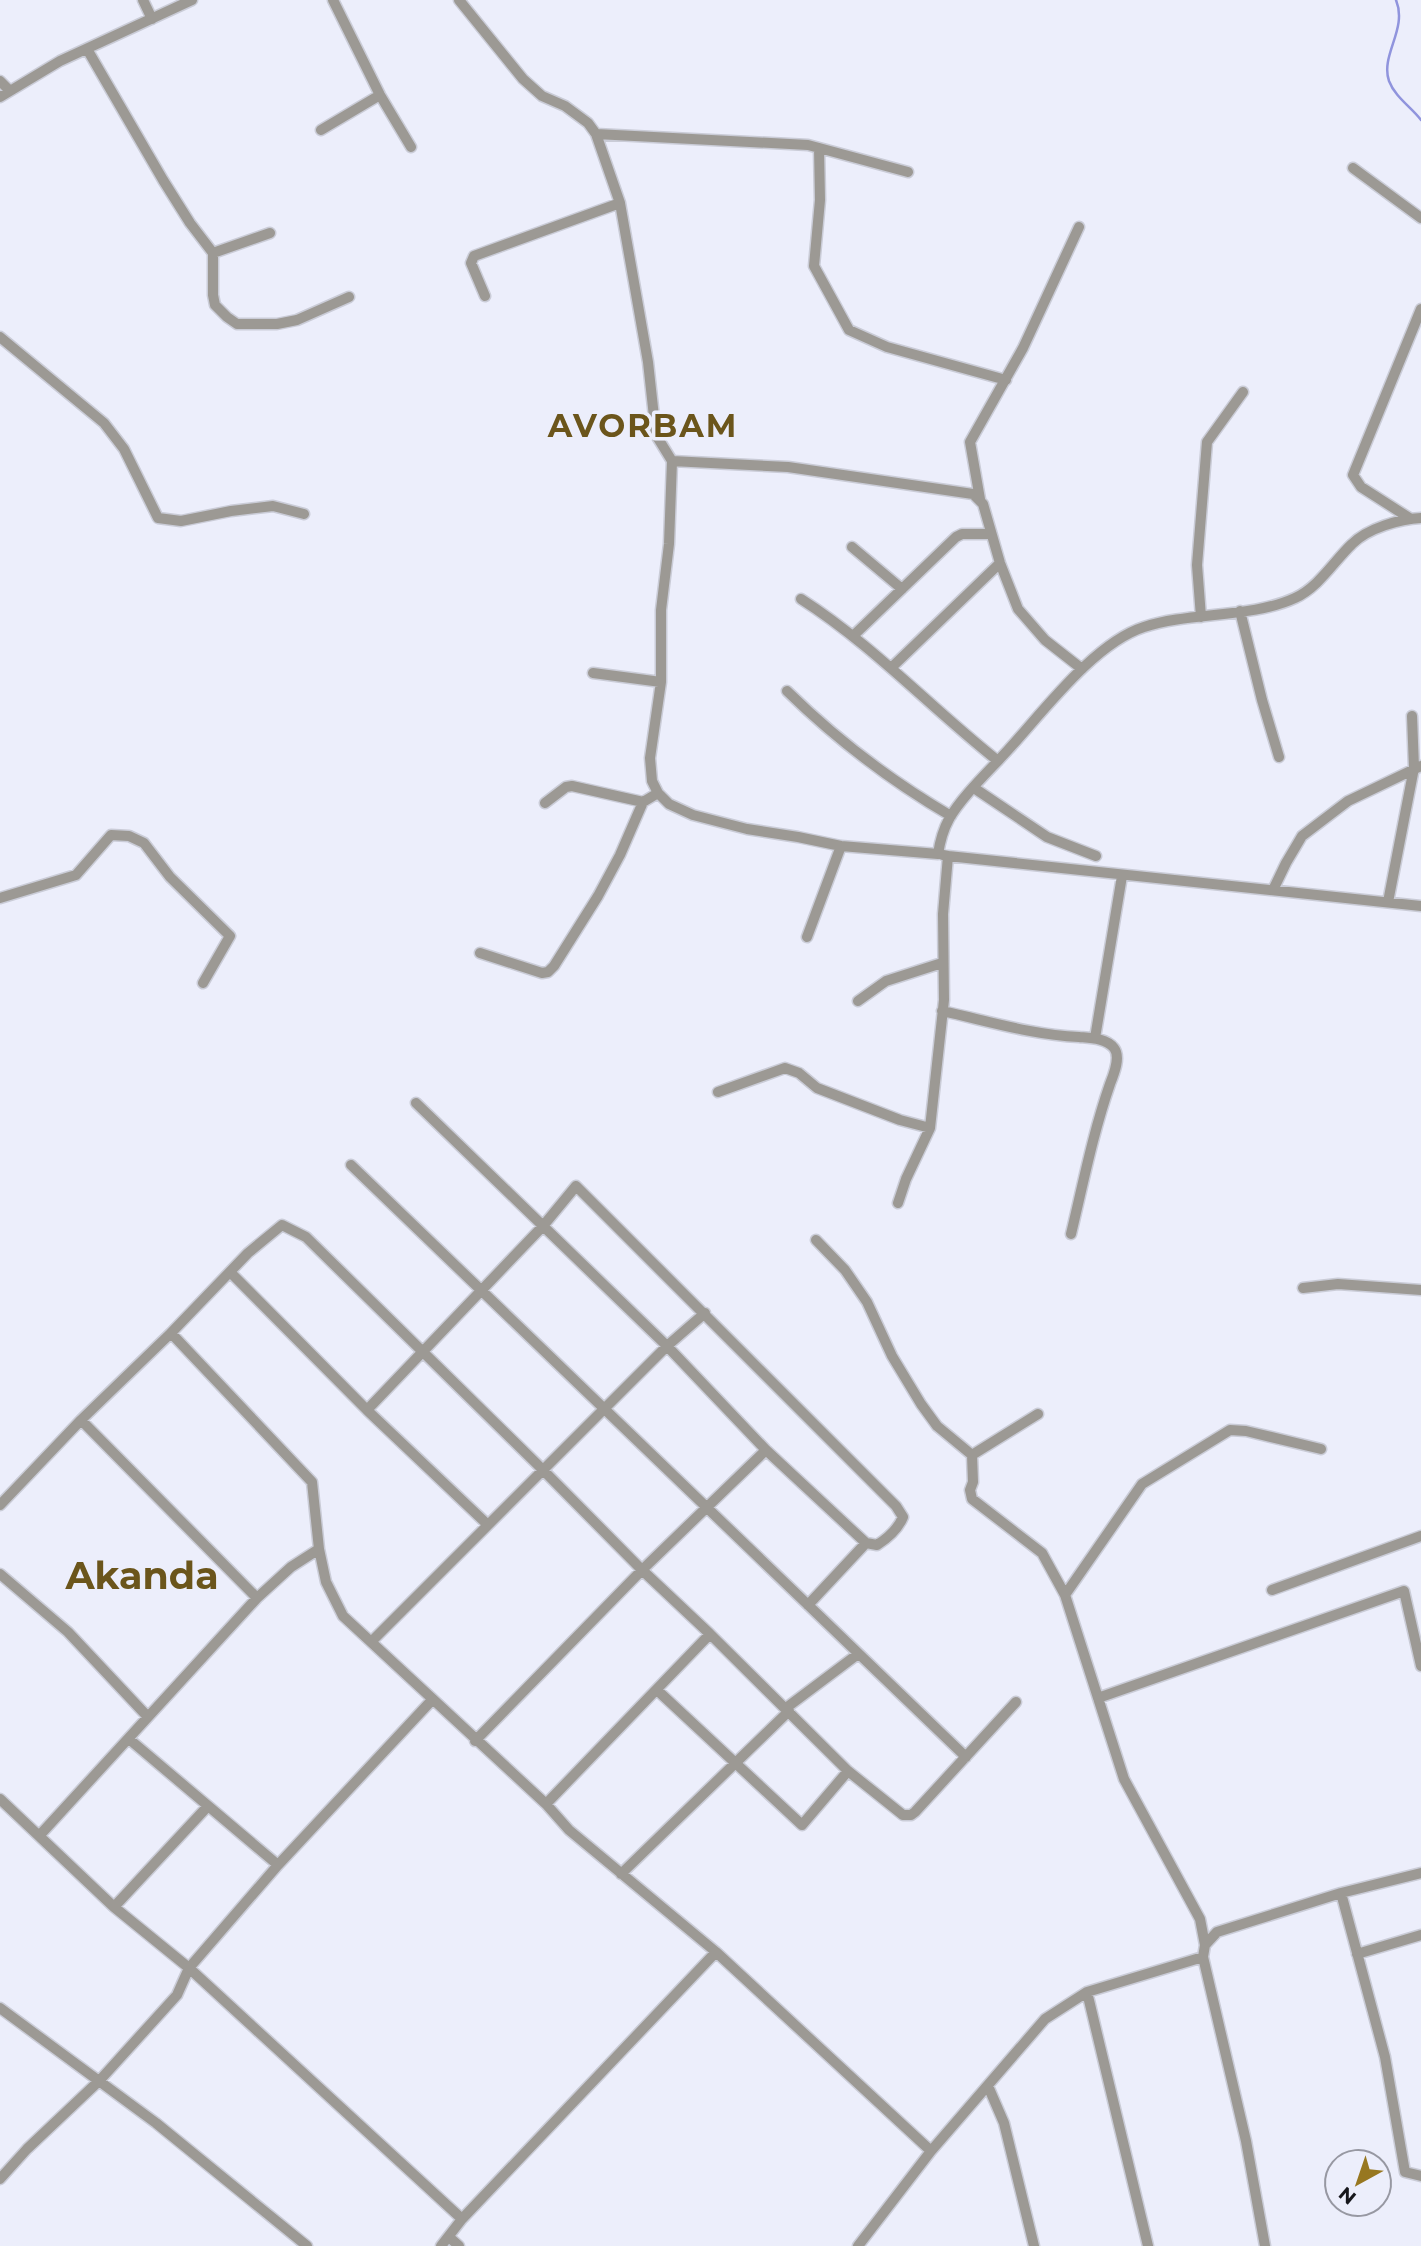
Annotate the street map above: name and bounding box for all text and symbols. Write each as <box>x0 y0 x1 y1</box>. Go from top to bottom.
district label: AVORBAM <box>547 406 738 445</box>
district label: Akanda <box>64 1552 219 1599</box>
north arrow <box>1323 2148 1393 2218</box>
text: N <box>1334 2182 1361 2209</box>

